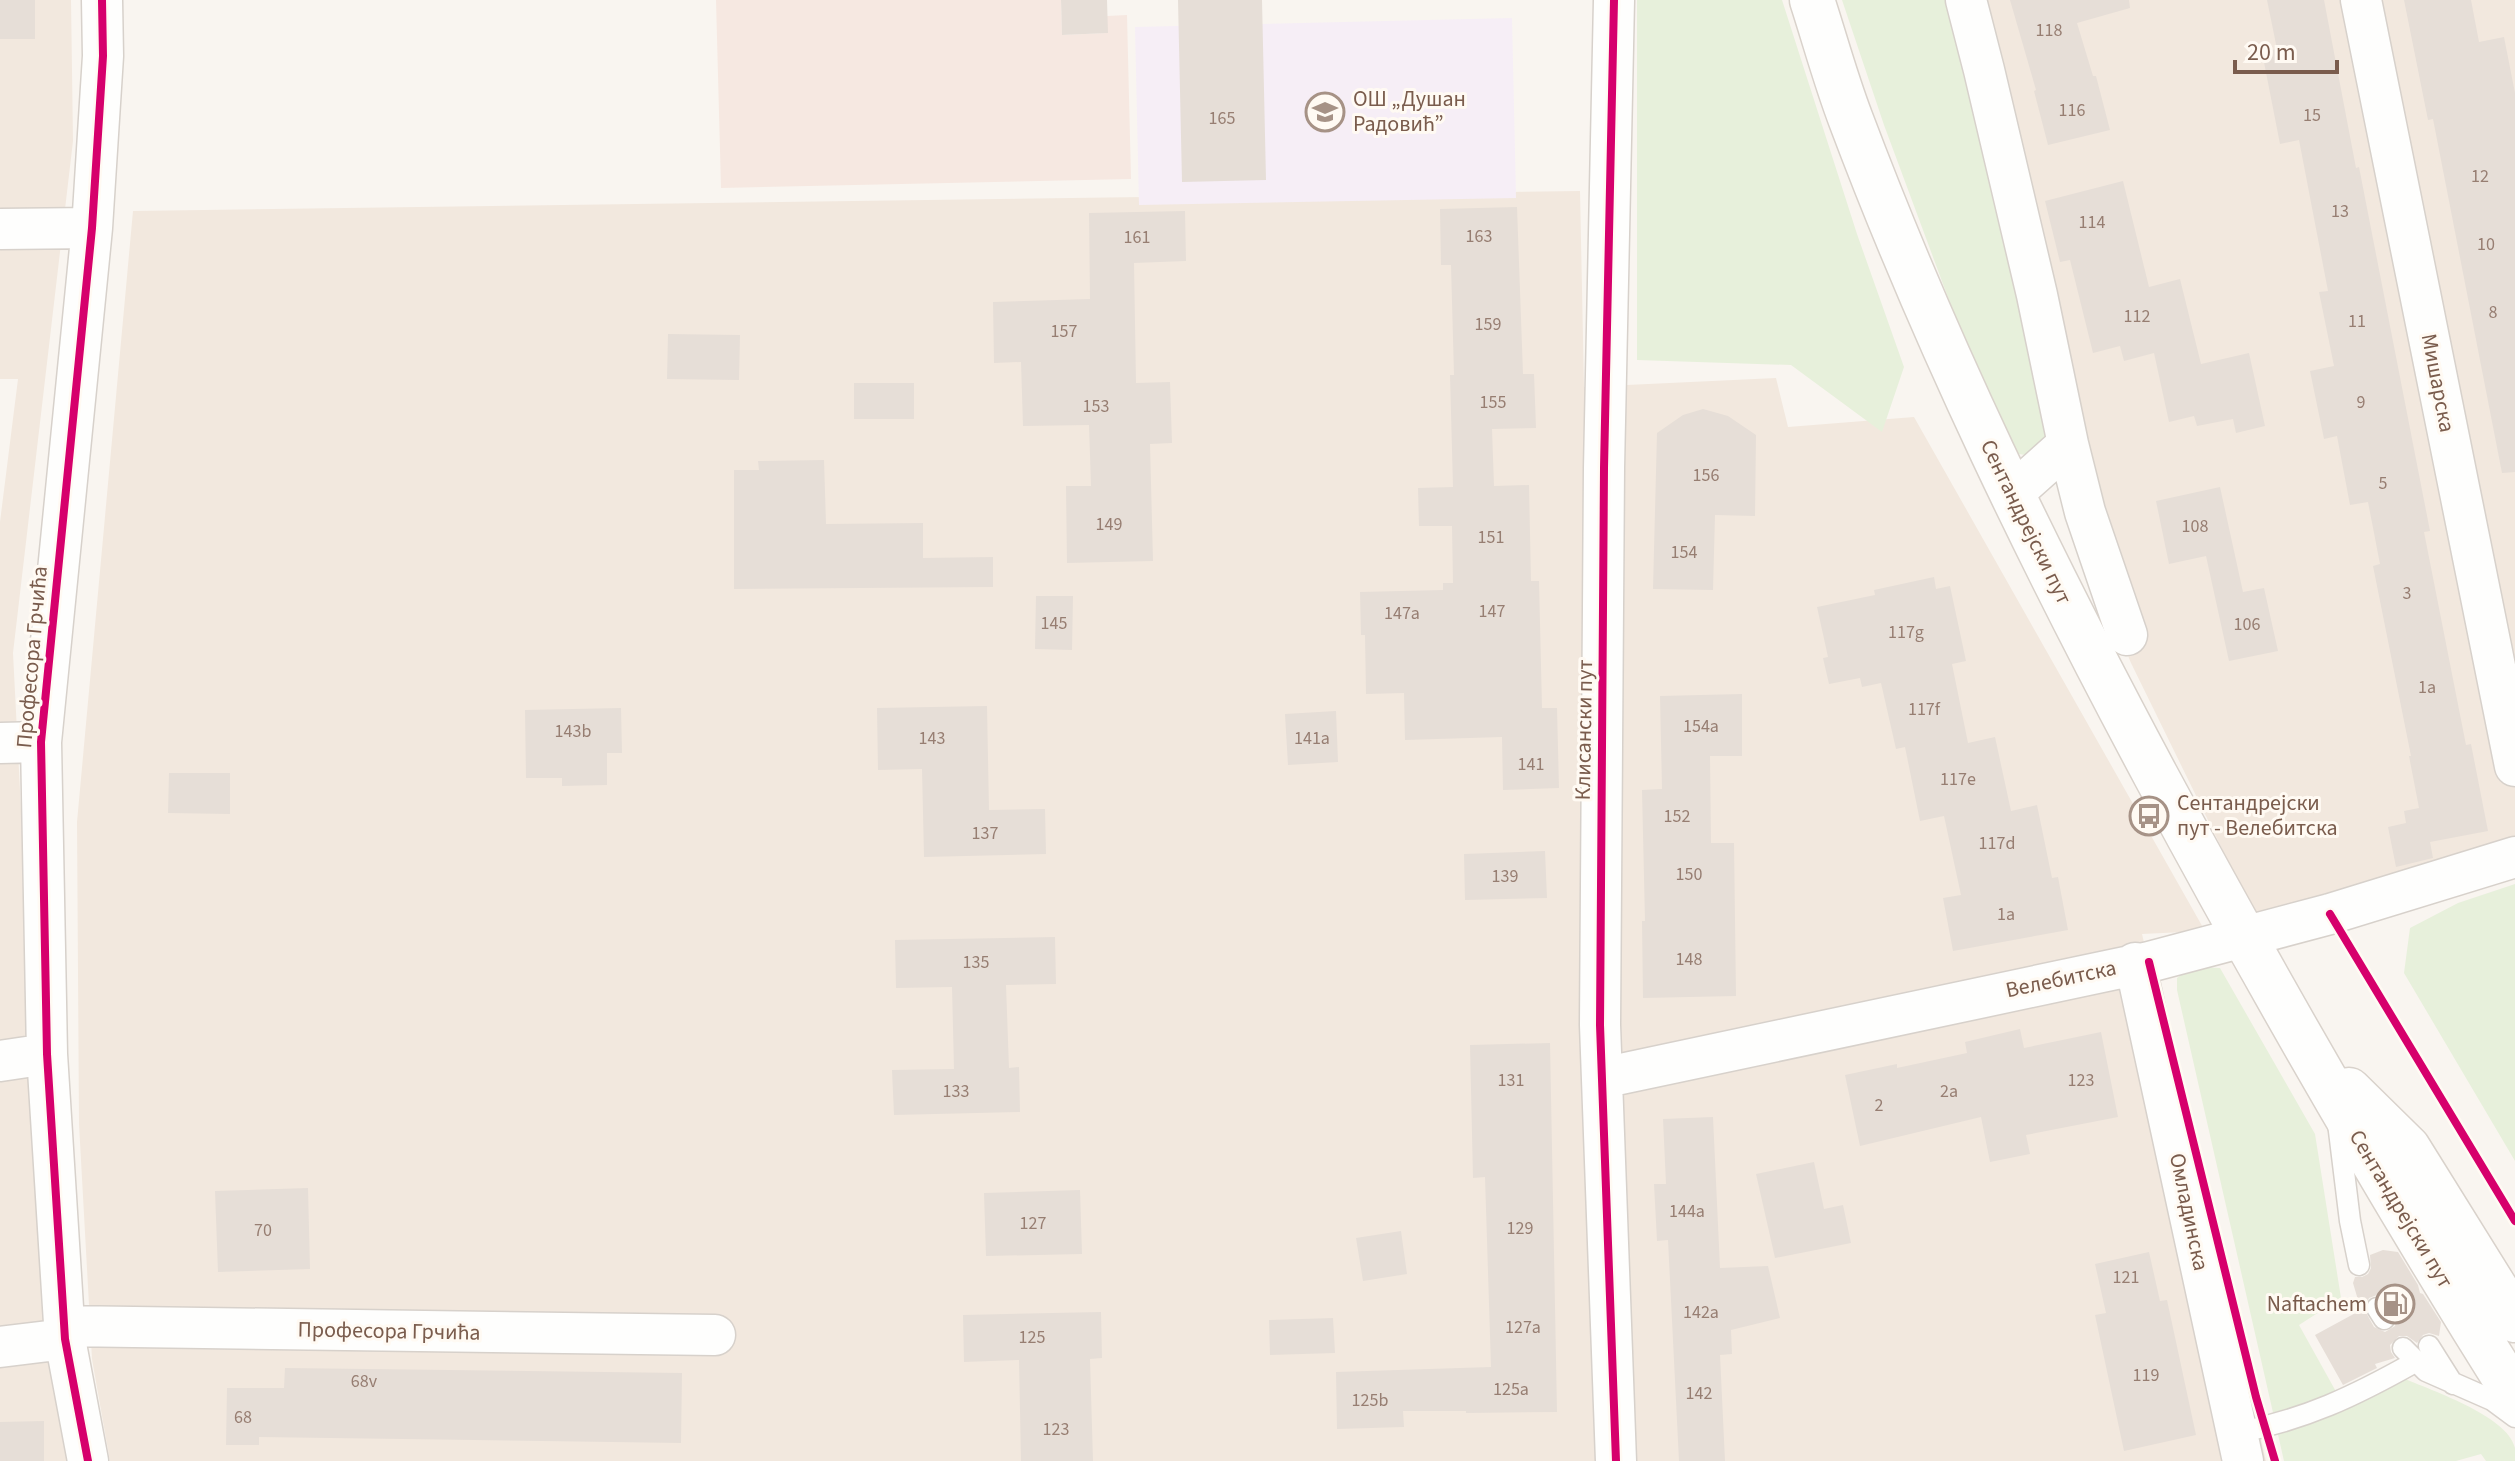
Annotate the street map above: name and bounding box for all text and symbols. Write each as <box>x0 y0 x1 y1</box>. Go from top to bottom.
house number: 118 <box>2036 18 2062 43</box>
scale bar <box>2235 24 2337 74</box>
text: 20 m <box>2247 35 2296 70</box>
place label: ОШ „Душан Радовић” <box>1353 83 1466 140</box>
school or university icon: ОШ „Душан Радовић” <box>1304 91 1346 133</box>
house number: 116 <box>2059 98 2085 123</box>
house number: 15 <box>2303 103 2321 128</box>
house number: 165 <box>1209 106 1235 131</box>
house number: 12 <box>2471 164 2489 189</box>
house number: 13 <box>2331 199 2349 224</box>
house number: 114 <box>2079 210 2105 235</box>
house number: 163 <box>1466 224 1492 249</box>
house number: 161 <box>1124 225 1150 250</box>
house number: 10 <box>2477 232 2495 257</box>
house number: 8 <box>2489 300 2498 325</box>
house number: 112 <box>2124 304 2150 329</box>
house number: 11 <box>2348 309 2366 334</box>
house number: 159 <box>1475 312 1501 337</box>
house number: 157 <box>1051 319 1077 344</box>
street label: Мишарска <box>2413 331 2463 435</box>
house number: 155 <box>1480 390 1506 415</box>
house number: 9 <box>2357 390 2366 415</box>
house number: 153 <box>1083 394 1109 419</box>
street label: Сентандрејски пут <box>1972 434 2080 610</box>
house number: 156 <box>1693 463 1719 488</box>
house number: 5 <box>2379 471 2388 496</box>
house number: 149 <box>1096 512 1122 537</box>
house number: 108 <box>2182 514 2208 539</box>
house number: 151 <box>1478 525 1504 550</box>
house number: 154 <box>1671 540 1697 565</box>
street label: Професора Грчића <box>8 565 56 749</box>
house number: 3 <box>2403 581 2412 606</box>
house number: 147 <box>1479 599 1505 624</box>
house number: 147a <box>1384 601 1420 626</box>
house number: 145 <box>1041 611 1067 636</box>
house number: 106 <box>2234 612 2260 637</box>
house number: 117g <box>1888 620 1924 645</box>
street label: Клисански пут <box>1567 659 1601 801</box>
house number: 1a <box>2418 675 2436 700</box>
house number: 117f <box>1908 697 1941 722</box>
house number: 154a <box>1683 714 1719 739</box>
house number: 143b <box>555 719 591 744</box>
house number: 143 <box>919 726 945 751</box>
house number: 141a <box>1294 726 1330 751</box>
house number: 141 <box>1518 752 1544 777</box>
house number: 117e <box>1940 767 1976 792</box>
place label: Сентандрејски пут - Велебитска <box>2177 787 2338 844</box>
bus stop icon: Сентандрејски пут - Велебитска <box>2128 795 2170 837</box>
house number: 152 <box>1664 804 1690 829</box>
house number: 137 <box>972 821 998 846</box>
house number: 117d <box>1979 831 2015 856</box>
house number: 150 <box>1676 862 1702 887</box>
house number: 139 <box>1492 864 1518 889</box>
house number: 1a <box>1997 902 2015 927</box>
house number: 148 <box>1676 947 1702 972</box>
house number: 135 <box>963 950 989 975</box>
street label: Велебитска <box>2003 952 2119 1006</box>
house number: 131 <box>1498 1068 1524 1093</box>
house number: 123 <box>2068 1068 2094 1093</box>
house number: 133 <box>943 1079 969 1104</box>
house number: 2a <box>1940 1079 1958 1104</box>
house number: 2 <box>1875 1093 1884 1118</box>
street label: Сентандрејски пут <box>2341 1124 2461 1294</box>
street label: Омладинска <box>2161 1150 2217 1274</box>
house number: 144a <box>1669 1199 1705 1224</box>
house number: 127 <box>1020 1211 1046 1236</box>
house number: 129 <box>1507 1216 1533 1241</box>
house number: 70 <box>254 1218 272 1243</box>
house number: 121 <box>2113 1265 2139 1290</box>
fuel station icon: Naftachem <box>2374 1283 2416 1325</box>
place label: Naftachem <box>2267 1288 2367 1320</box>
house number: 142a <box>1683 1300 1719 1325</box>
street label: Професора Грчића <box>297 1313 481 1349</box>
house number: 127a <box>1505 1315 1541 1340</box>
house number: 125 <box>1019 1325 1045 1350</box>
house number: 119 <box>2133 1363 2159 1388</box>
house number: 68v <box>351 1369 378 1394</box>
house number: 125a <box>1493 1377 1529 1402</box>
house number: 142 <box>1686 1381 1712 1406</box>
house number: 125b <box>1352 1388 1388 1413</box>
house number: 68 <box>234 1405 252 1430</box>
house number: 123 <box>1043 1417 1069 1442</box>

